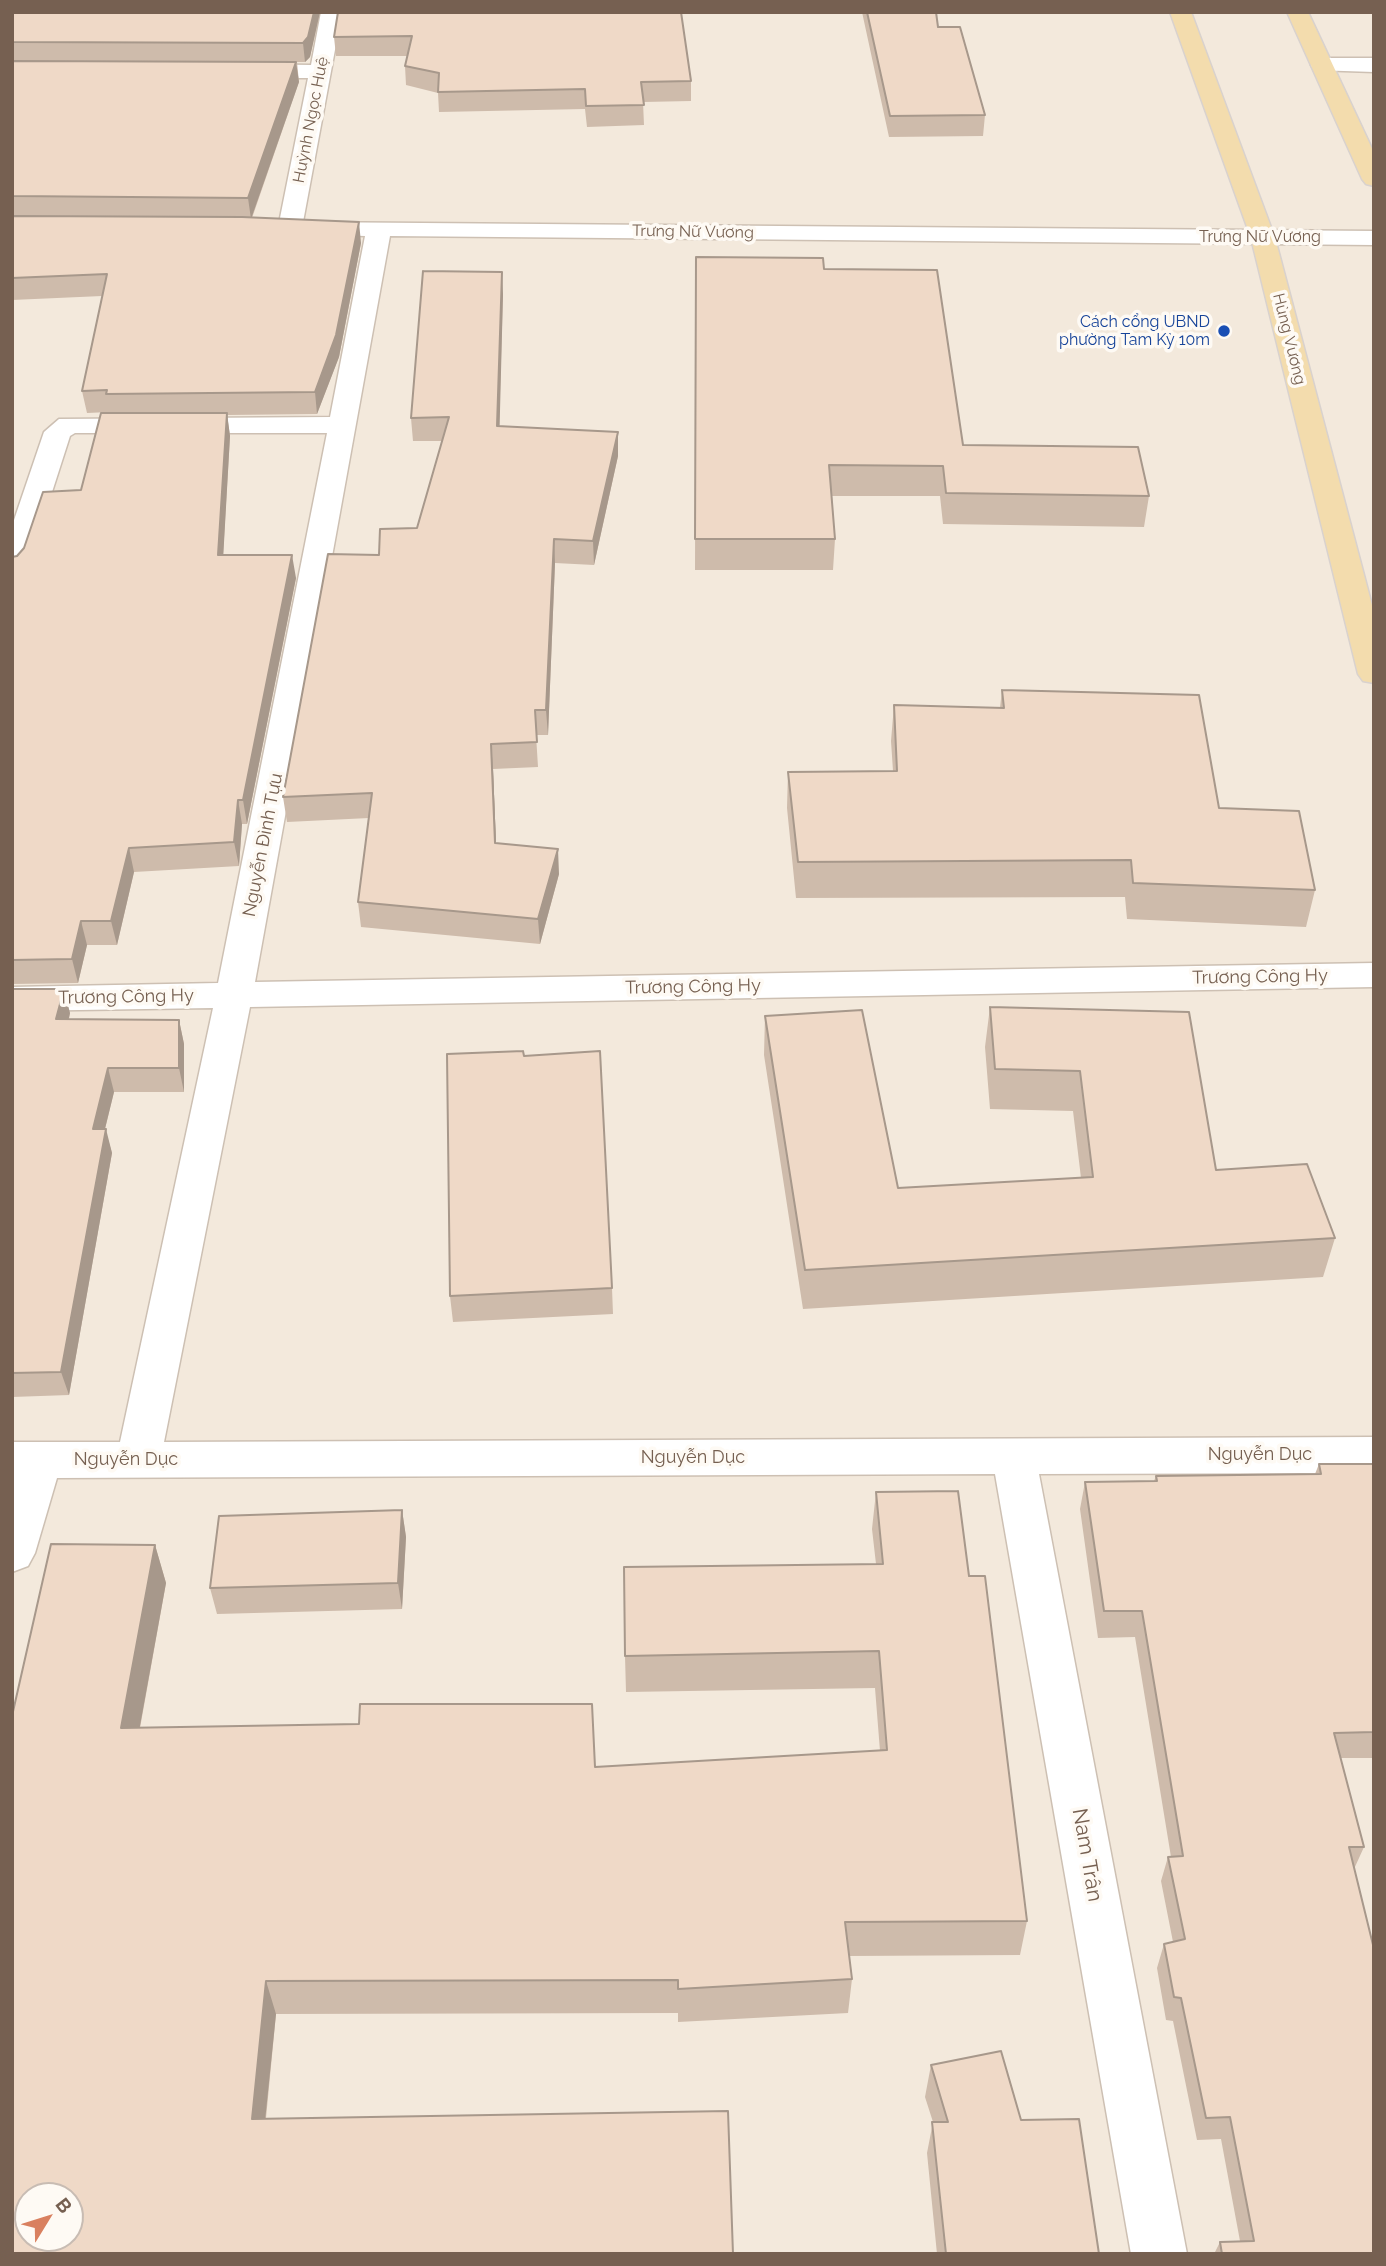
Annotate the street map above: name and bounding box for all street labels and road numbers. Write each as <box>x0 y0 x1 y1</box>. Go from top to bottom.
street label: Huỳnh Ngọc Huệ <box>289 55 333 185</box>
street label: Trưng Nữ Vương <box>632 221 754 243</box>
street label: Trưng Nữ Vương <box>1199 227 1321 247</box>
street label: Hùng Vương <box>1268 291 1310 387</box>
street label: Nguyễn Đình Tựu <box>238 771 288 919</box>
street label: Trương Công Hy <box>1192 965 1328 989</box>
street label: Trương Công Hy <box>625 975 761 999</box>
street label: Trương Công Hy <box>58 985 194 1009</box>
street label: Nguyễn Dục <box>1208 1444 1312 1466</box>
street label: Nguyễn Dục <box>641 1447 745 1469</box>
street label: Nguyễn Dục <box>74 1449 178 1471</box>
street label: Nam Trân <box>1066 1806 1108 1904</box>

